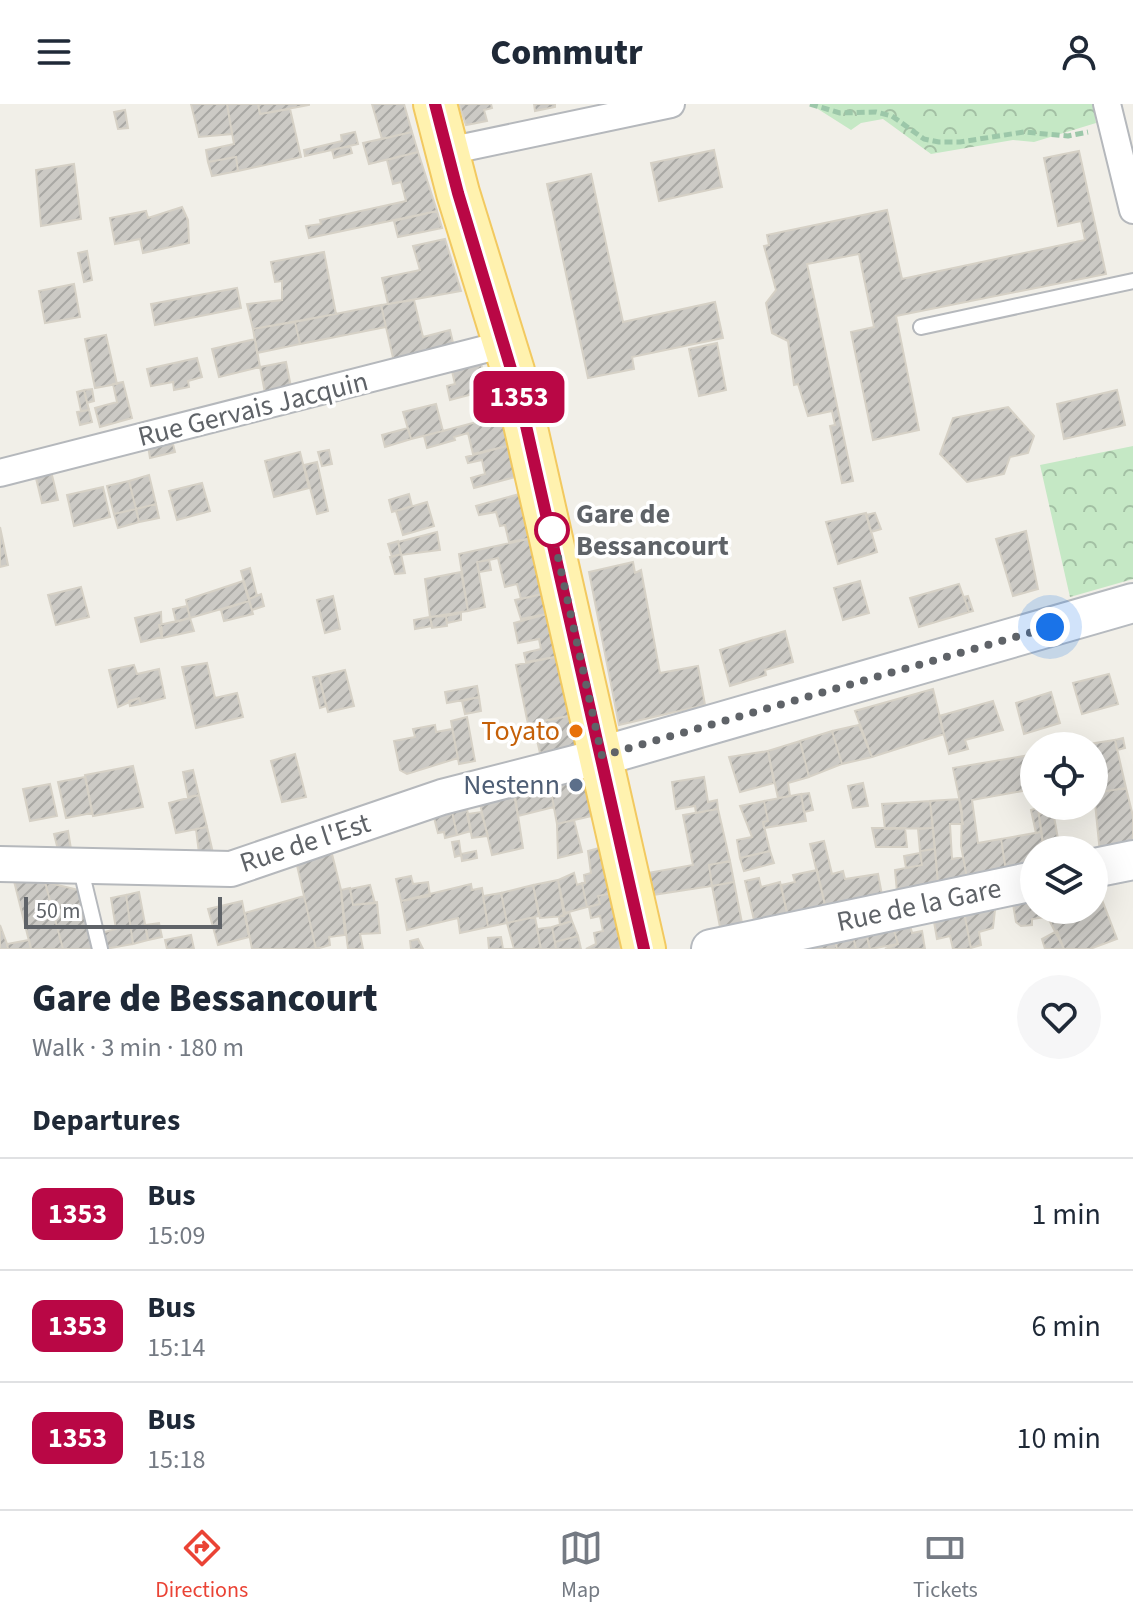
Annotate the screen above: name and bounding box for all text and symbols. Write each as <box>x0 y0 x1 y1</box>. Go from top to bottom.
text: Commutr <box>490 27 643 78</box>
icon: menu <box>32 30 76 74</box>
icon: person <box>1057 30 1101 74</box>
street label: Rue Gervais Jacquin <box>134 361 372 457</box>
line badge: 1353 <box>463 371 575 423</box>
text: 1353 <box>489 377 549 417</box>
place label: Gare de Bessancourt <box>576 494 729 566</box>
marker: Gare de Bessancourt <box>535 513 569 547</box>
your location <box>1030 607 1070 647</box>
place label: Toyato <box>481 711 560 751</box>
marker: Toyato <box>567 722 585 740</box>
map controls <box>1020 732 1108 924</box>
button: locate <box>1020 732 1108 820</box>
place label: Nestenn <box>463 765 560 805</box>
marker: Nestenn <box>567 776 585 794</box>
street label: Rue de l'Est <box>235 803 376 883</box>
button: layers <box>1020 836 1108 924</box>
street label: Rue de la Gare <box>833 868 1005 942</box>
scale bar <box>24 893 222 929</box>
text: 50 m <box>36 895 81 927</box>
text: Gare de Bessancourt <box>32 972 378 1026</box>
button: heart <box>1017 975 1101 1059</box>
text: Walk · 3 min · 180 m <box>32 1029 244 1066</box>
text: Departures <box>32 1099 180 1142</box>
text: Bus <box>147 1174 196 1217</box>
text: 1 min <box>1031 1193 1101 1236</box>
text: 1353 <box>48 1194 107 1234</box>
text: 15:09 <box>147 1217 205 1254</box>
text: Bus <box>147 1286 196 1329</box>
text: 6 min <box>1031 1305 1101 1348</box>
text: 1353 <box>48 1306 107 1346</box>
text: 15:14 <box>147 1329 205 1366</box>
text: Bus <box>147 1398 196 1441</box>
text: 10 min <box>1017 1417 1101 1460</box>
text: 1353 <box>48 1418 107 1458</box>
text: 15:18 <box>147 1441 205 1478</box>
tab: Directions <box>155 1526 248 1606</box>
tab: Map <box>559 1526 603 1606</box>
tab: Tickets <box>913 1526 978 1606</box>

